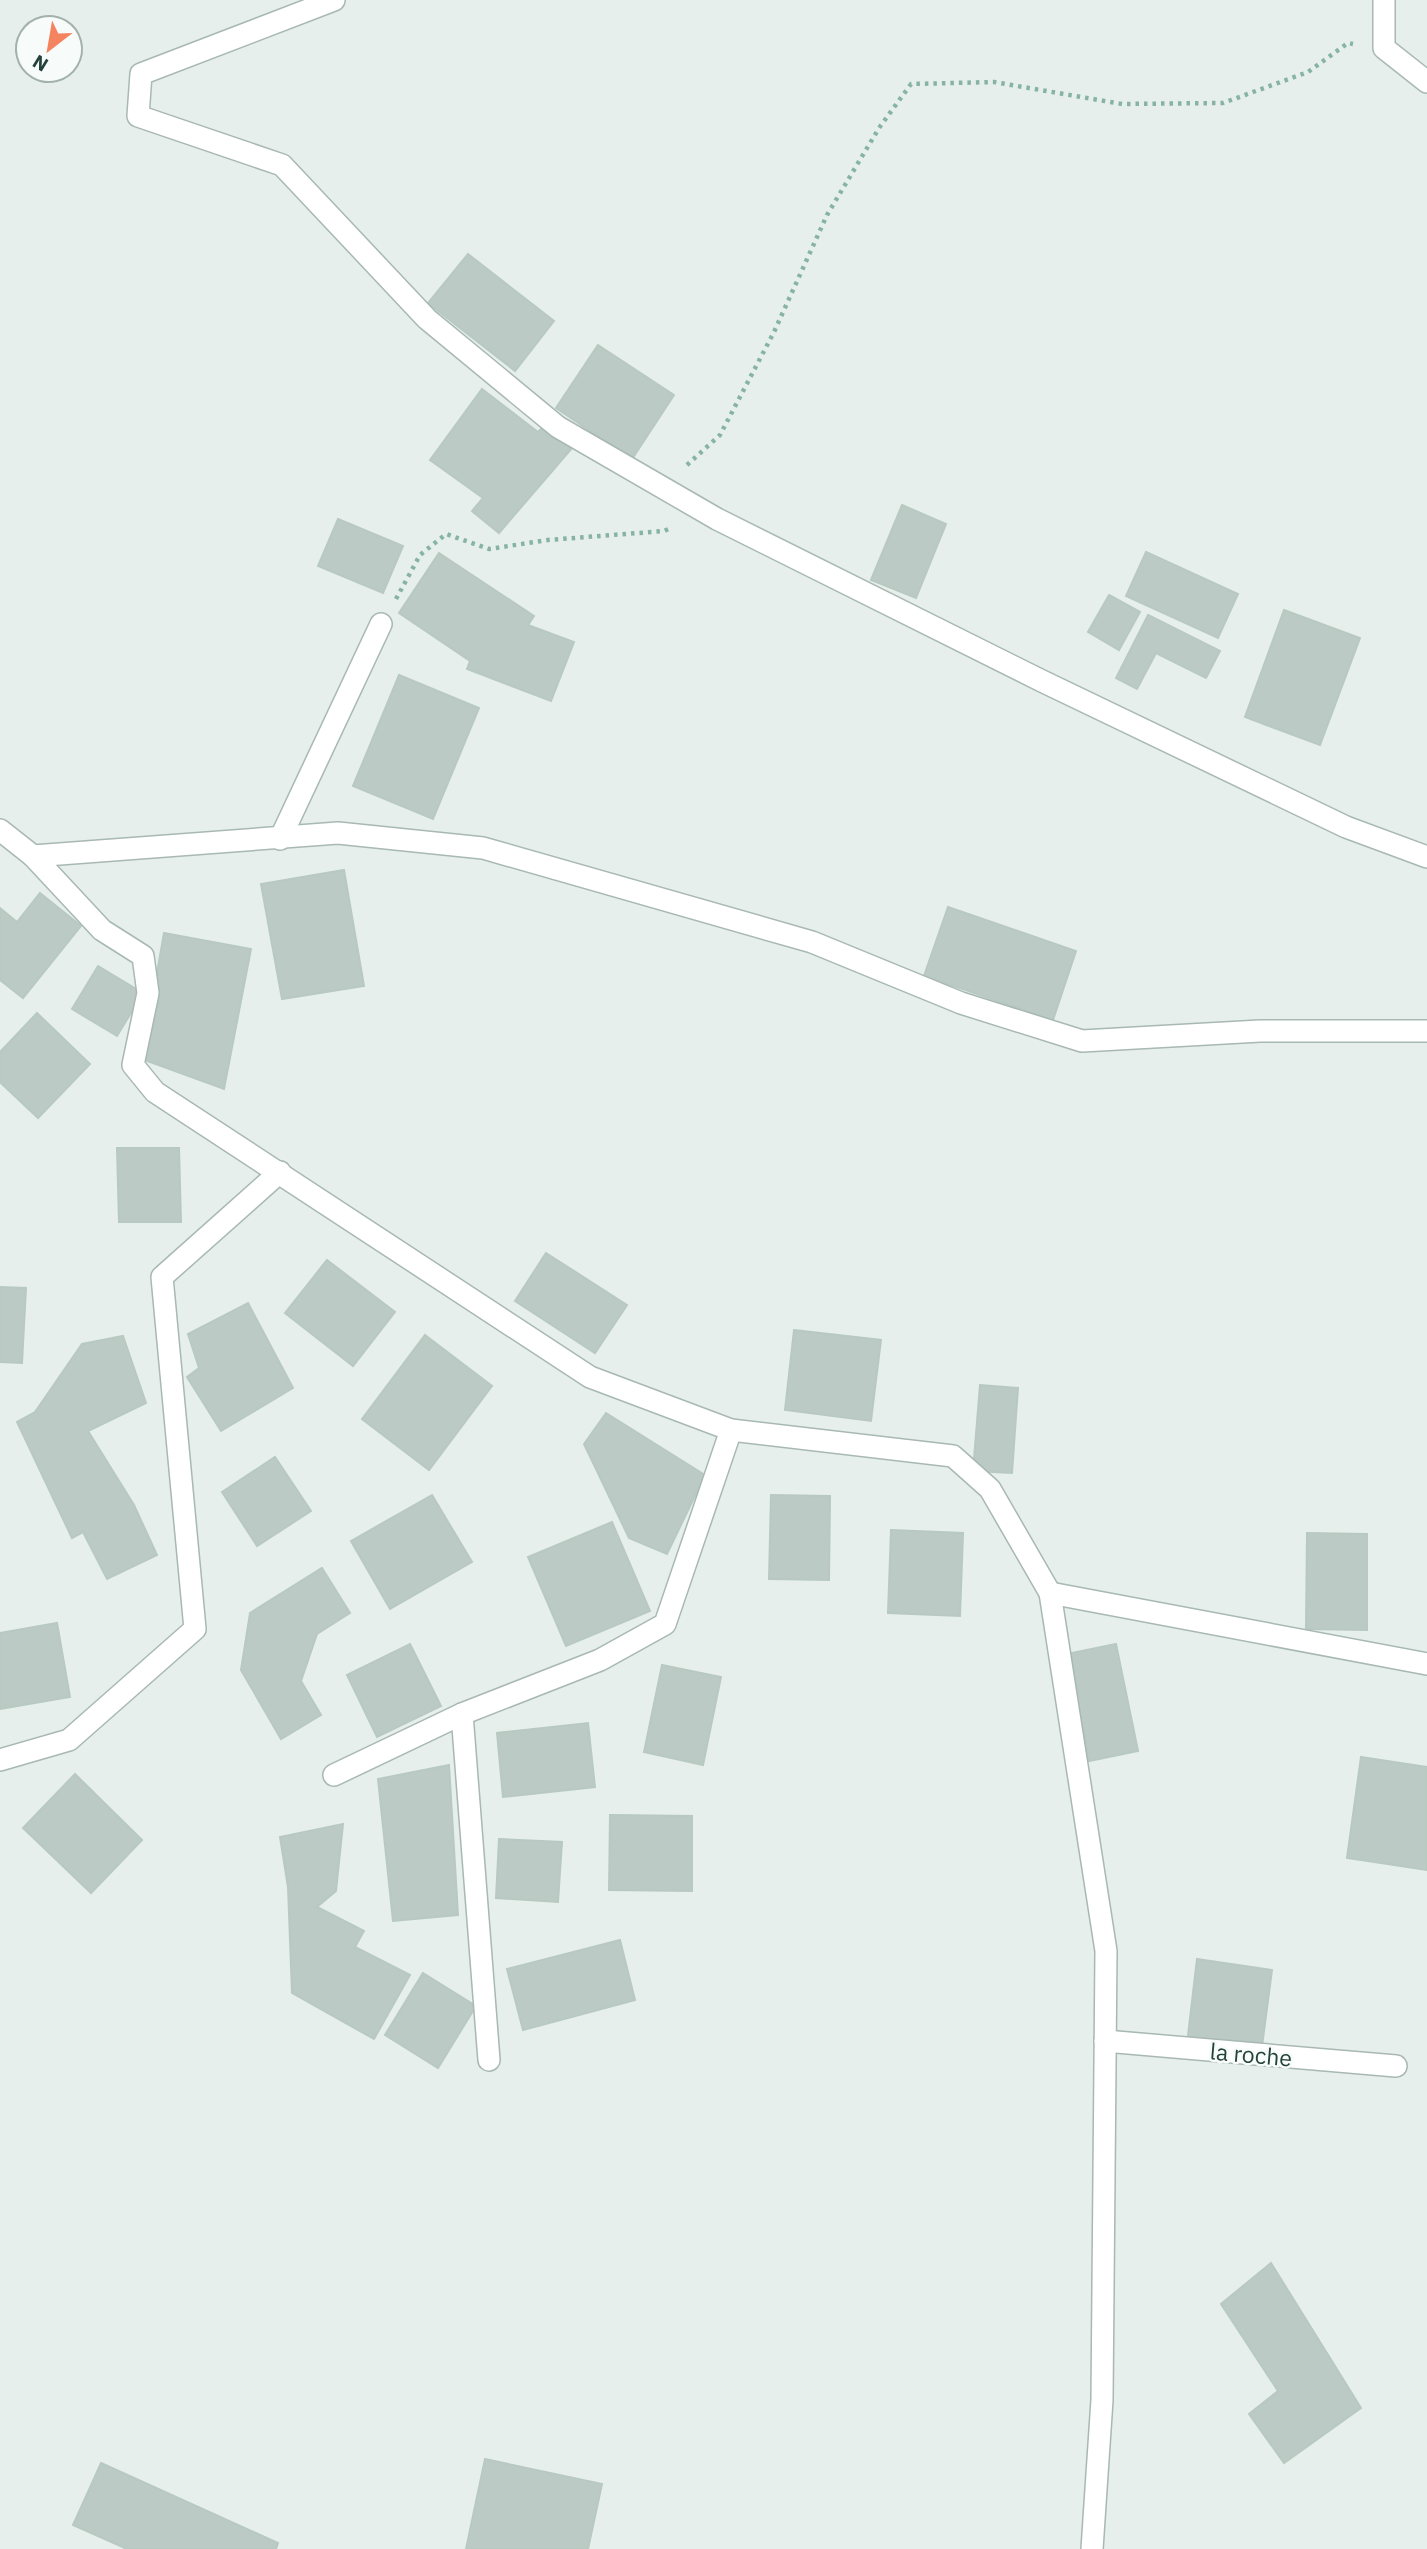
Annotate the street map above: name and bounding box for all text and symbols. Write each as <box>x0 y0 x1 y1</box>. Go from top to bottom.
north arrow <box>14 14 84 84</box>
text: N <box>28 50 52 77</box>
street label: la roche <box>1209 2035 1293 2073</box>

